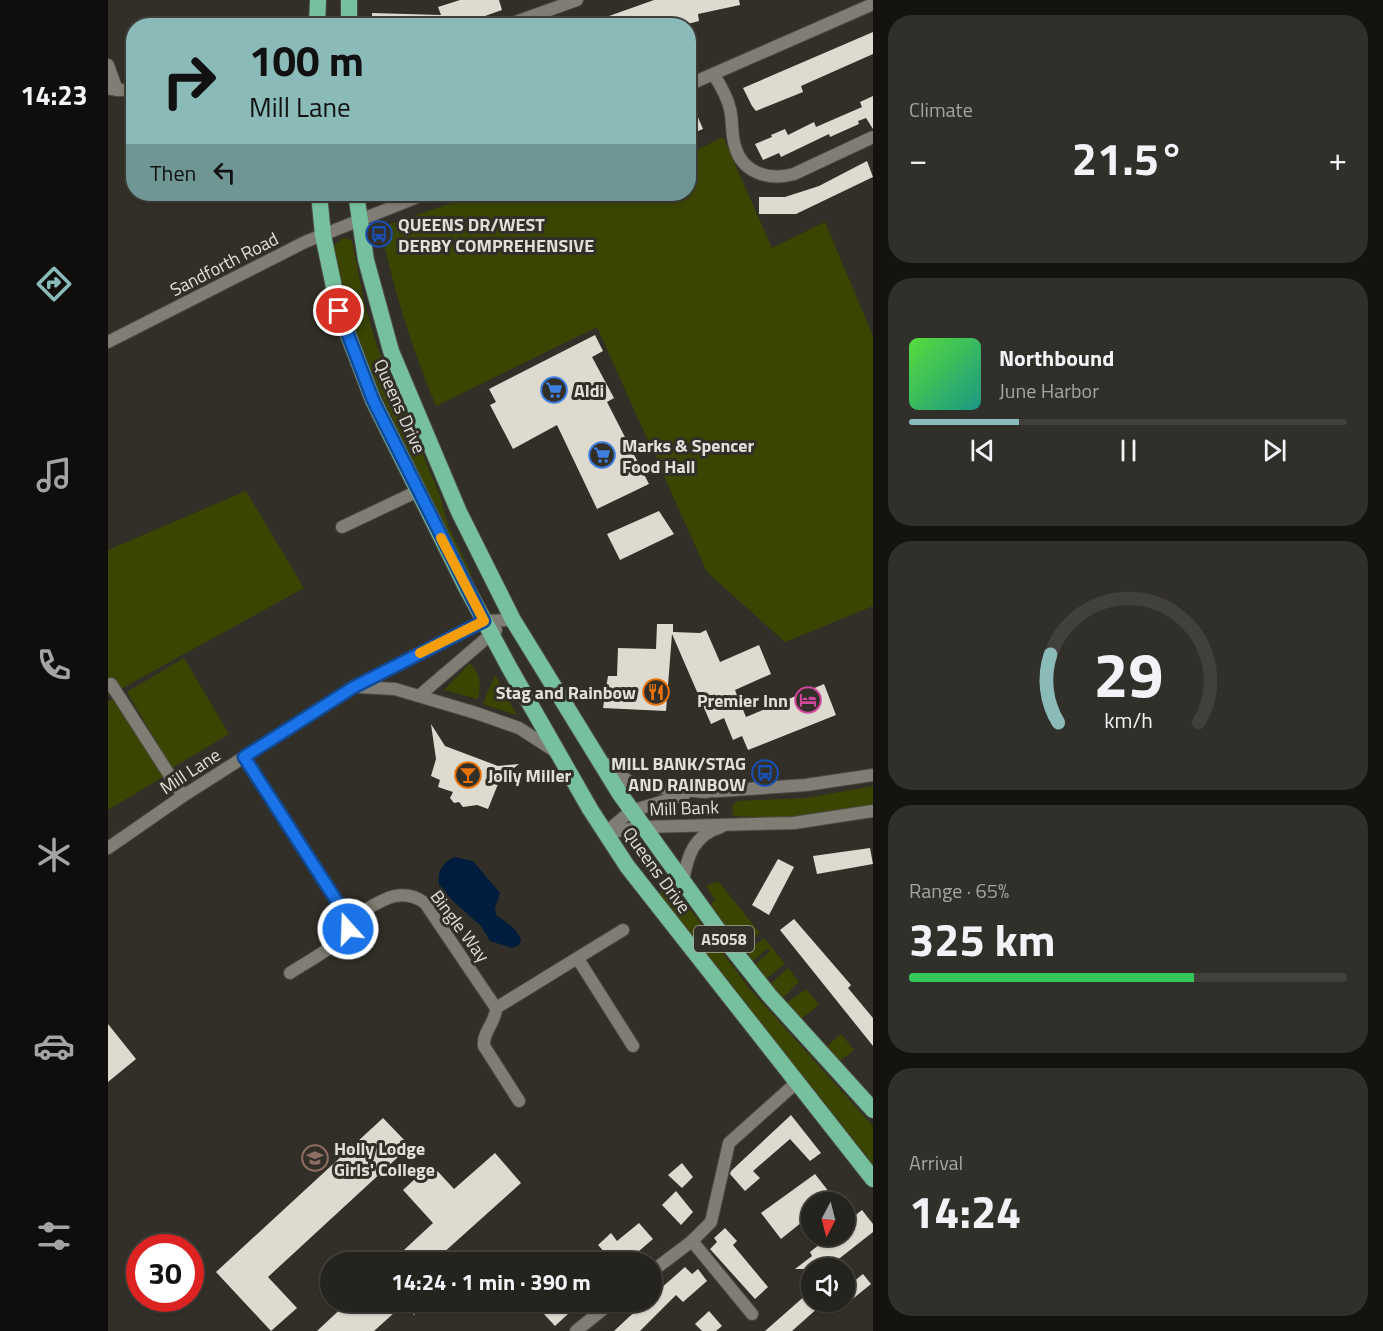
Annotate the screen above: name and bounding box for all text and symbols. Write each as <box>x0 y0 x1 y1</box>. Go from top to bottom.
text: 100 m <box>249 28 364 92</box>
icon: right <box>150 42 228 120</box>
text: 14:23 <box>20 74 88 115</box>
text: Mill Lane <box>249 86 351 127</box>
text: Climate <box>909 94 973 125</box>
text: 21.5° <box>1072 124 1184 192</box>
text: − <box>909 134 927 184</box>
text: + <box>1329 134 1347 184</box>
text: Then <box>150 156 196 190</box>
icon: left <box>208 156 241 189</box>
place label: QUEENS DR/WEST DERBY COMPREHENSIVE <box>398 211 594 259</box>
bus stop icon: QUEENS DR/WEST DERBY COMPREHENSIVE <box>364 219 394 249</box>
street label: Sandforth Road <box>165 225 283 303</box>
icon: directions <box>33 263 75 305</box>
pin <box>313 285 364 336</box>
icon: arrive <box>322 294 355 327</box>
text: Northbound <box>999 341 1114 375</box>
street label: Queens Drive <box>367 354 433 458</box>
supermarket icon: Aldi <box>539 375 569 405</box>
text: June Harbor <box>999 375 1099 406</box>
place label: Aldi <box>574 377 604 404</box>
place label: Marks & Spencer Food Hall <box>622 432 754 480</box>
icon: previous <box>966 434 999 467</box>
icon: pause <box>1112 434 1145 467</box>
icon: next <box>1258 434 1291 467</box>
supermarket icon: Marks & Spencer Food Hall <box>587 440 617 470</box>
icon: music <box>33 454 75 496</box>
text: 29 <box>1093 626 1163 721</box>
icon: phone <box>33 644 75 686</box>
restaurant icon: Stag and Rainbow <box>641 677 671 707</box>
place label: Stag and Rainbow <box>496 679 636 706</box>
hotel icon: Premier Inn <box>793 685 823 715</box>
place label: Premier Inn <box>697 687 788 714</box>
text: km/h <box>1104 704 1152 736</box>
street label: Mill Lane <box>154 741 226 801</box>
place label: MILL BANK/STAG AND RAINBOW <box>611 750 746 798</box>
bus stop icon: MILL BANK/STAG AND RAINBOW <box>750 758 780 788</box>
bar icon: Jolly Miller <box>453 760 483 790</box>
place label: Jolly Miller <box>488 762 572 789</box>
street label: Mill Bank <box>649 793 720 823</box>
street label: Queens Drive <box>616 821 698 919</box>
icon: climate <box>33 834 75 876</box>
text: Range · 65% <box>909 875 1009 906</box>
street label: Bingle Way <box>424 884 496 968</box>
position arrow <box>316 897 380 961</box>
text: 325 km <box>909 905 1055 973</box>
road number: A5058 <box>694 926 754 952</box>
icon: car <box>33 1025 75 1067</box>
place label: Holly Lodge Girls' College <box>334 1135 435 1183</box>
school or university icon: Holly Lodge Girls' College <box>300 1143 330 1173</box>
text: Arrival <box>909 1147 963 1178</box>
text: 14:24 <box>909 1177 1021 1245</box>
north arrow <box>801 1192 855 1246</box>
map controls <box>801 1192 855 1312</box>
icon: filters <box>33 1215 75 1257</box>
speed limit sign: 30 <box>126 1234 204 1312</box>
button: sound <box>801 1258 855 1312</box>
text: 14:24 · 1 min · 390 m <box>391 1265 591 1299</box>

